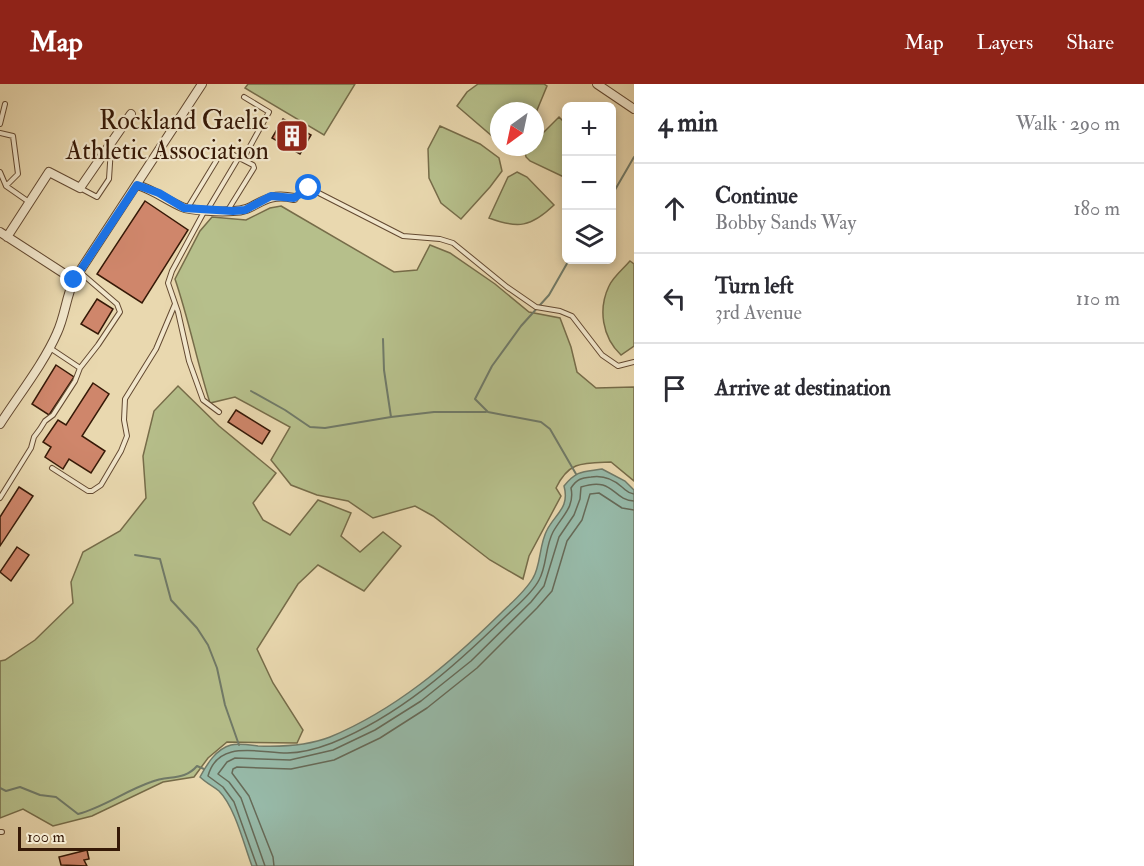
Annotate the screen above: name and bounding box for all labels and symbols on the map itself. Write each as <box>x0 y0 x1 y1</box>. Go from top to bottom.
north arrow <box>490 102 544 156</box>
place label: Rockland Gaelic Athletic Association <box>65 105 269 167</box>
building icon: Rockland Gaelic Athletic Association <box>274 118 310 154</box>
route start <box>295 174 321 200</box>
route end <box>60 266 86 292</box>
scale bar <box>18 824 120 852</box>

